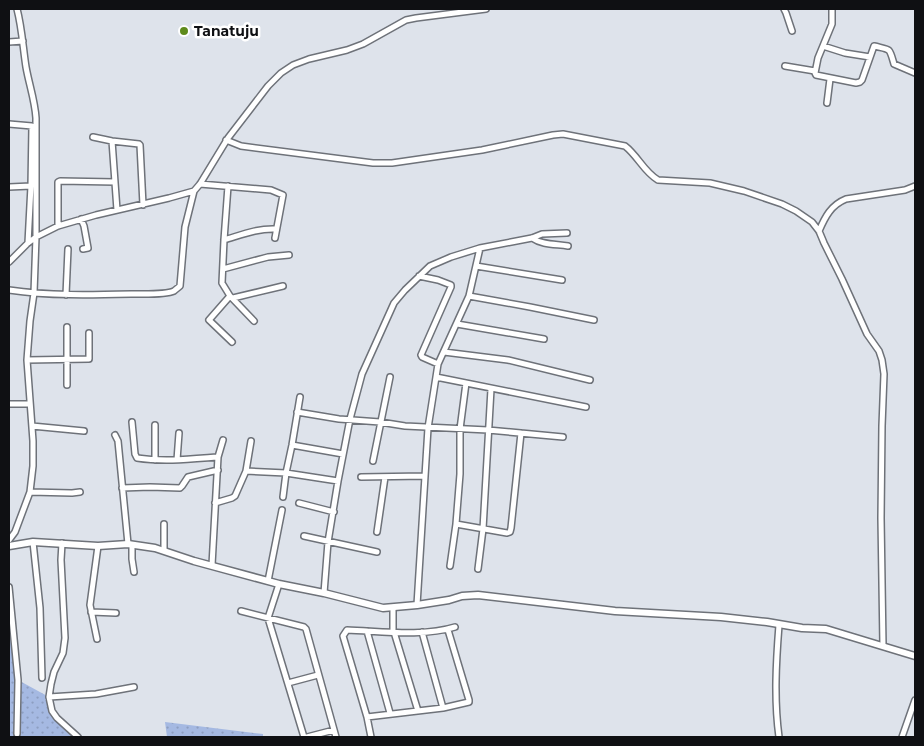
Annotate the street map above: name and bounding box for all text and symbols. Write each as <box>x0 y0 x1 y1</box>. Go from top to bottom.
place label: Tanatuju <box>194 22 259 40</box>
marker: Tanatuju <box>178 25 190 37</box>

